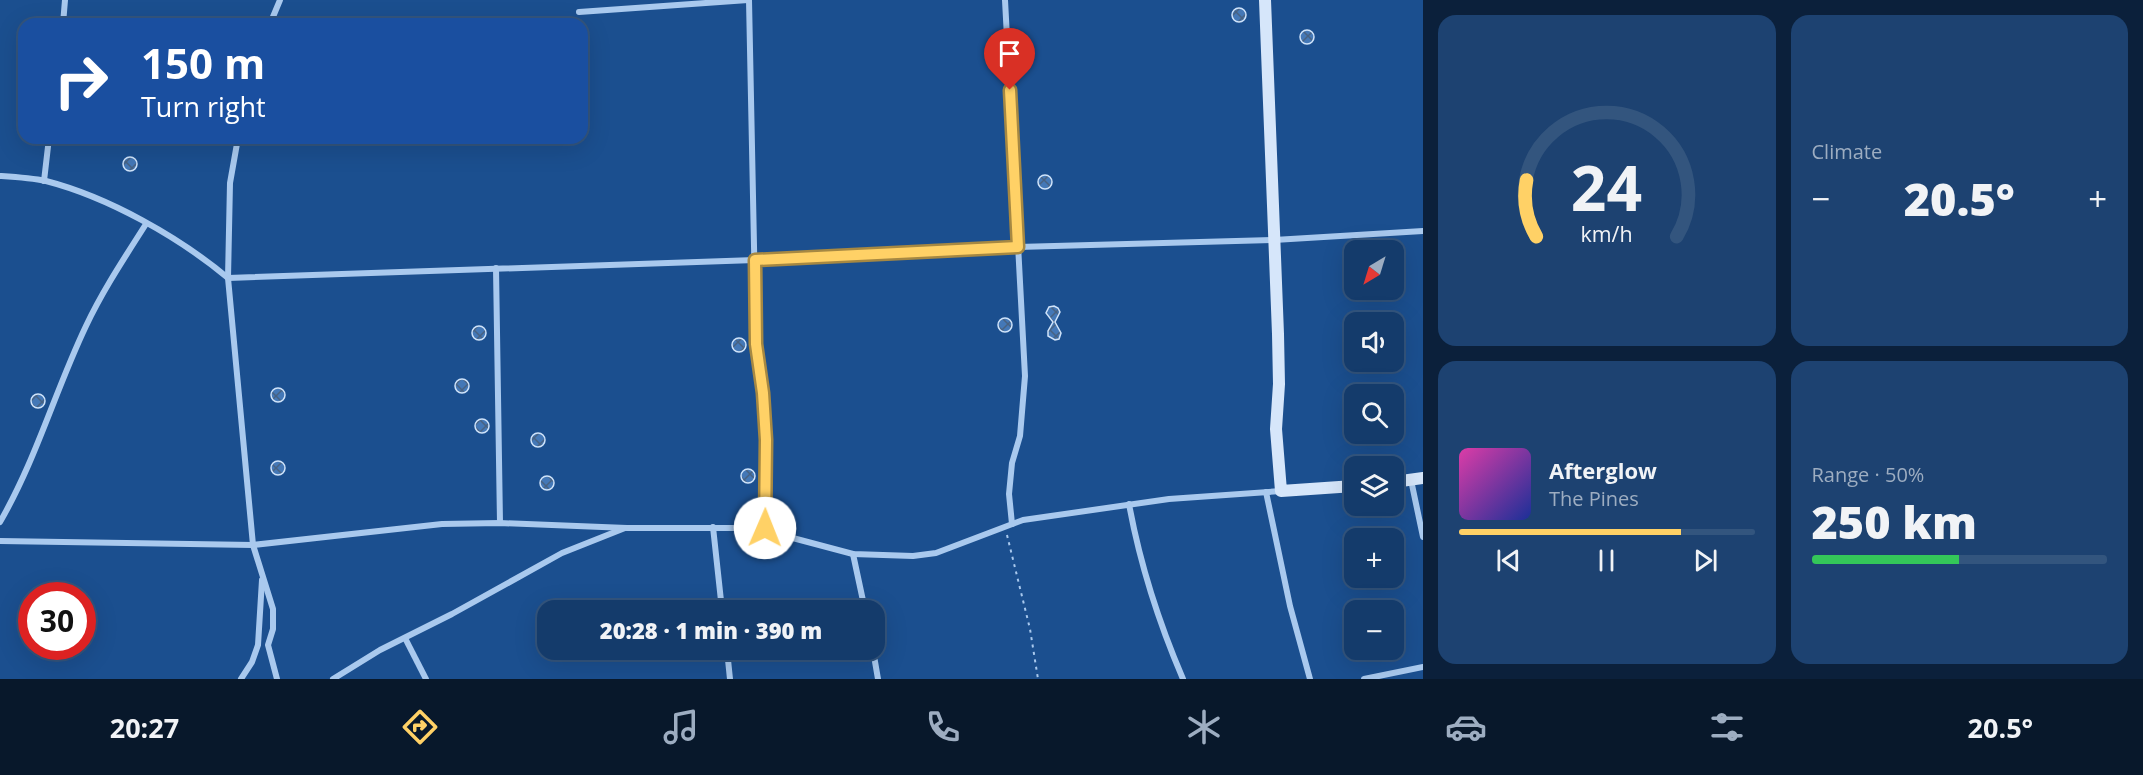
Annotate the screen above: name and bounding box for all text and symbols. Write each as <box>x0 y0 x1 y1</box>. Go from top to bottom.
pin <box>984 28 1035 90</box>
text: 150 m <box>141 34 265 91</box>
icon: arrive <box>993 37 1026 70</box>
icon: right <box>42 42 120 120</box>
text: Turn right <box>141 88 266 125</box>
text: Climate <box>1812 138 1882 165</box>
text: 24 <box>1571 144 1642 229</box>
text: 20.5° <box>1904 168 2015 229</box>
text: − <box>1812 176 1830 221</box>
text: + <box>2088 176 2107 221</box>
text: km/h <box>1581 220 1633 249</box>
north arrow <box>1344 240 1404 300</box>
map controls <box>1344 240 1404 660</box>
button: sound <box>1344 312 1404 372</box>
button: search <box>1344 384 1404 444</box>
text: Afterglow <box>1549 455 1657 485</box>
button: layers <box>1344 456 1404 516</box>
text: Range · 50% <box>1812 461 1924 488</box>
text: The Pines <box>1549 485 1639 512</box>
text: 250 km <box>1812 491 1977 552</box>
position arrow <box>733 496 797 560</box>
button: + <box>1344 528 1404 588</box>
icon: previous <box>1492 544 1525 577</box>
icon: pause <box>1590 544 1623 577</box>
icon: next <box>1689 544 1722 577</box>
speed limit sign: 30 <box>18 582 96 660</box>
button: − <box>1344 600 1404 660</box>
text: 20:28 · 1 min · 390 m <box>600 615 822 645</box>
icon: directions <box>399 706 441 748</box>
icon: music <box>660 706 702 748</box>
icon: phone <box>922 706 964 748</box>
icon: climate <box>1183 706 1225 748</box>
icon: car <box>1445 706 1487 748</box>
icon: filters <box>1706 706 1748 748</box>
text: 20:27 <box>110 709 179 746</box>
text: 20.5° <box>1968 709 2033 746</box>

